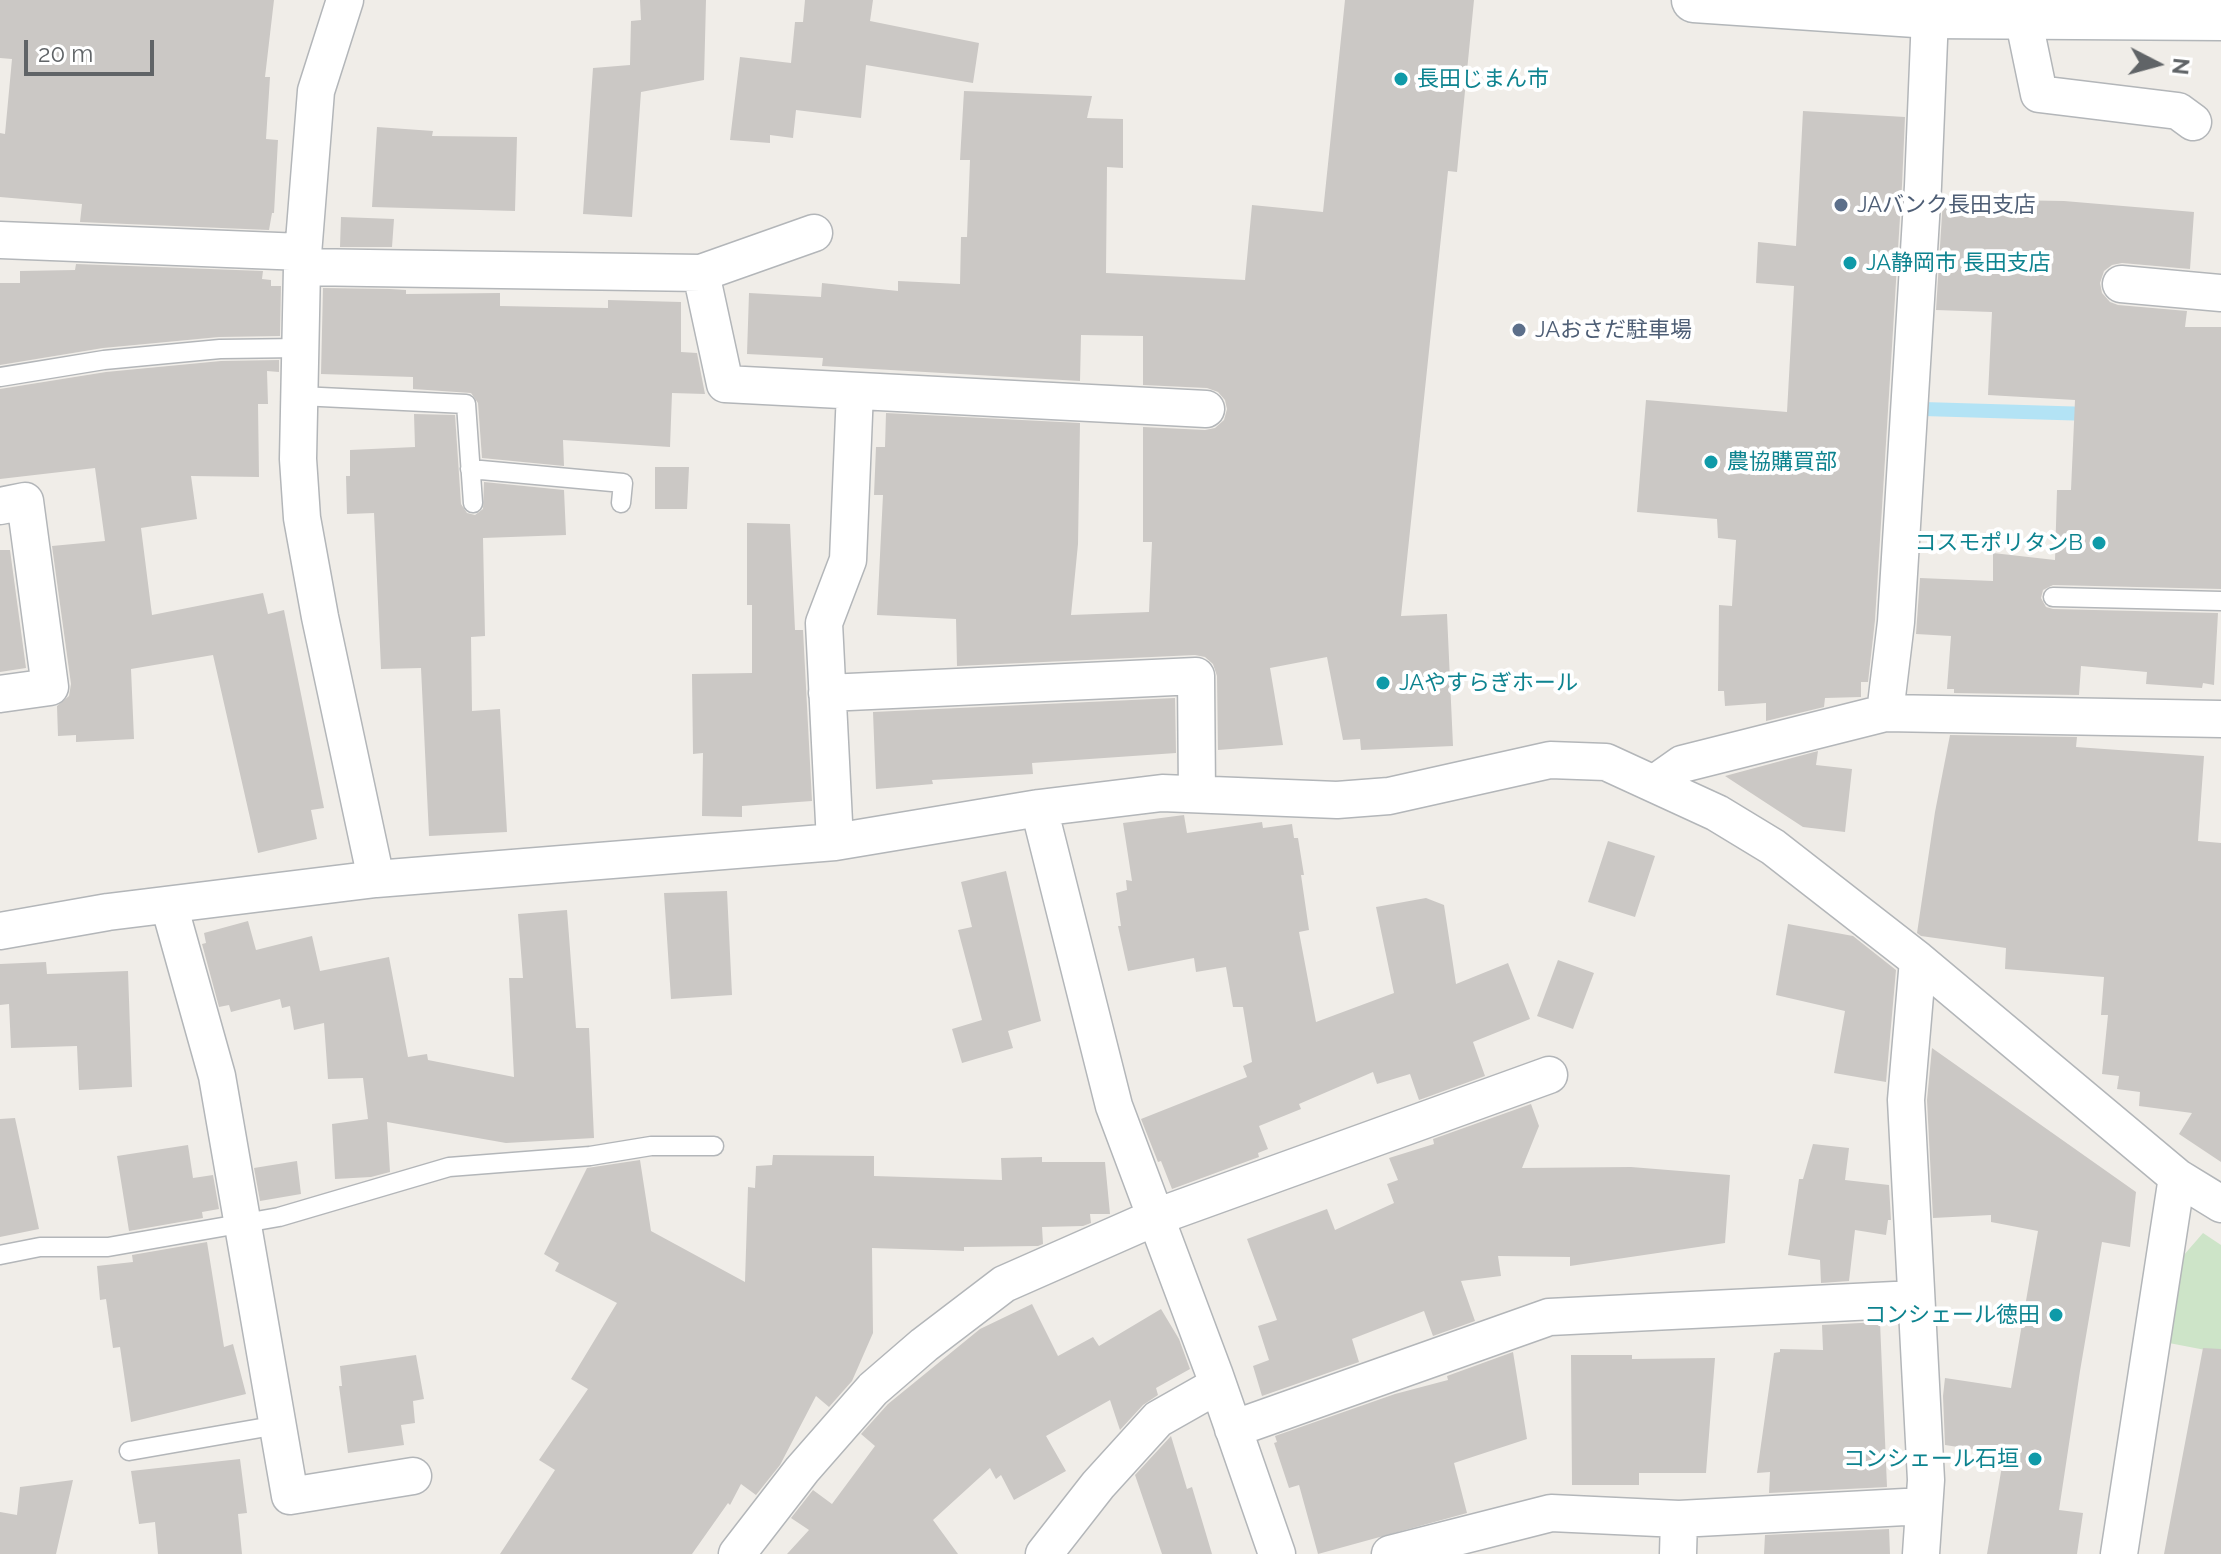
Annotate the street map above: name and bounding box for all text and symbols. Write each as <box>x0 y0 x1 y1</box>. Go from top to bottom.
scale bar <box>28 24 158 74</box>
north arrow <box>2117 24 2197 104</box>
text: 20 m <box>38 39 93 68</box>
text: N <box>2167 57 2195 76</box>
place label: 長田じまん市 <box>1417 66 1549 92</box>
marker: 長田じまん市 <box>1392 70 1410 88</box>
place label: JAバンク長田支店 <box>1857 192 2036 218</box>
marker: JAバンク長田支店 <box>1832 196 1850 214</box>
place label: JA静岡市 長田支店 <box>1866 250 2051 276</box>
marker: JA静岡市 長田支店 <box>1841 254 1859 272</box>
place label: JAおさだ駐車場 <box>1535 317 1692 343</box>
marker: JAおさだ駐車場 <box>1510 321 1528 339</box>
place label: 農協購買部 <box>1727 449 1837 475</box>
marker: 農協購買部 <box>1702 453 1720 471</box>
place label: コスモポリタンB <box>1914 530 2083 556</box>
marker: コスモポリタンB <box>2090 534 2108 552</box>
place label: JAやすらぎホール <box>1399 670 1578 696</box>
marker: JAやすらぎホール <box>1374 674 1392 692</box>
place label: コンシェール徳田 <box>1864 1302 2040 1328</box>
marker: コンシェール徳田 <box>2047 1306 2065 1324</box>
place label: コンシェール石垣 <box>1843 1446 2019 1472</box>
marker: コンシェール石垣 <box>2026 1450 2044 1468</box>

